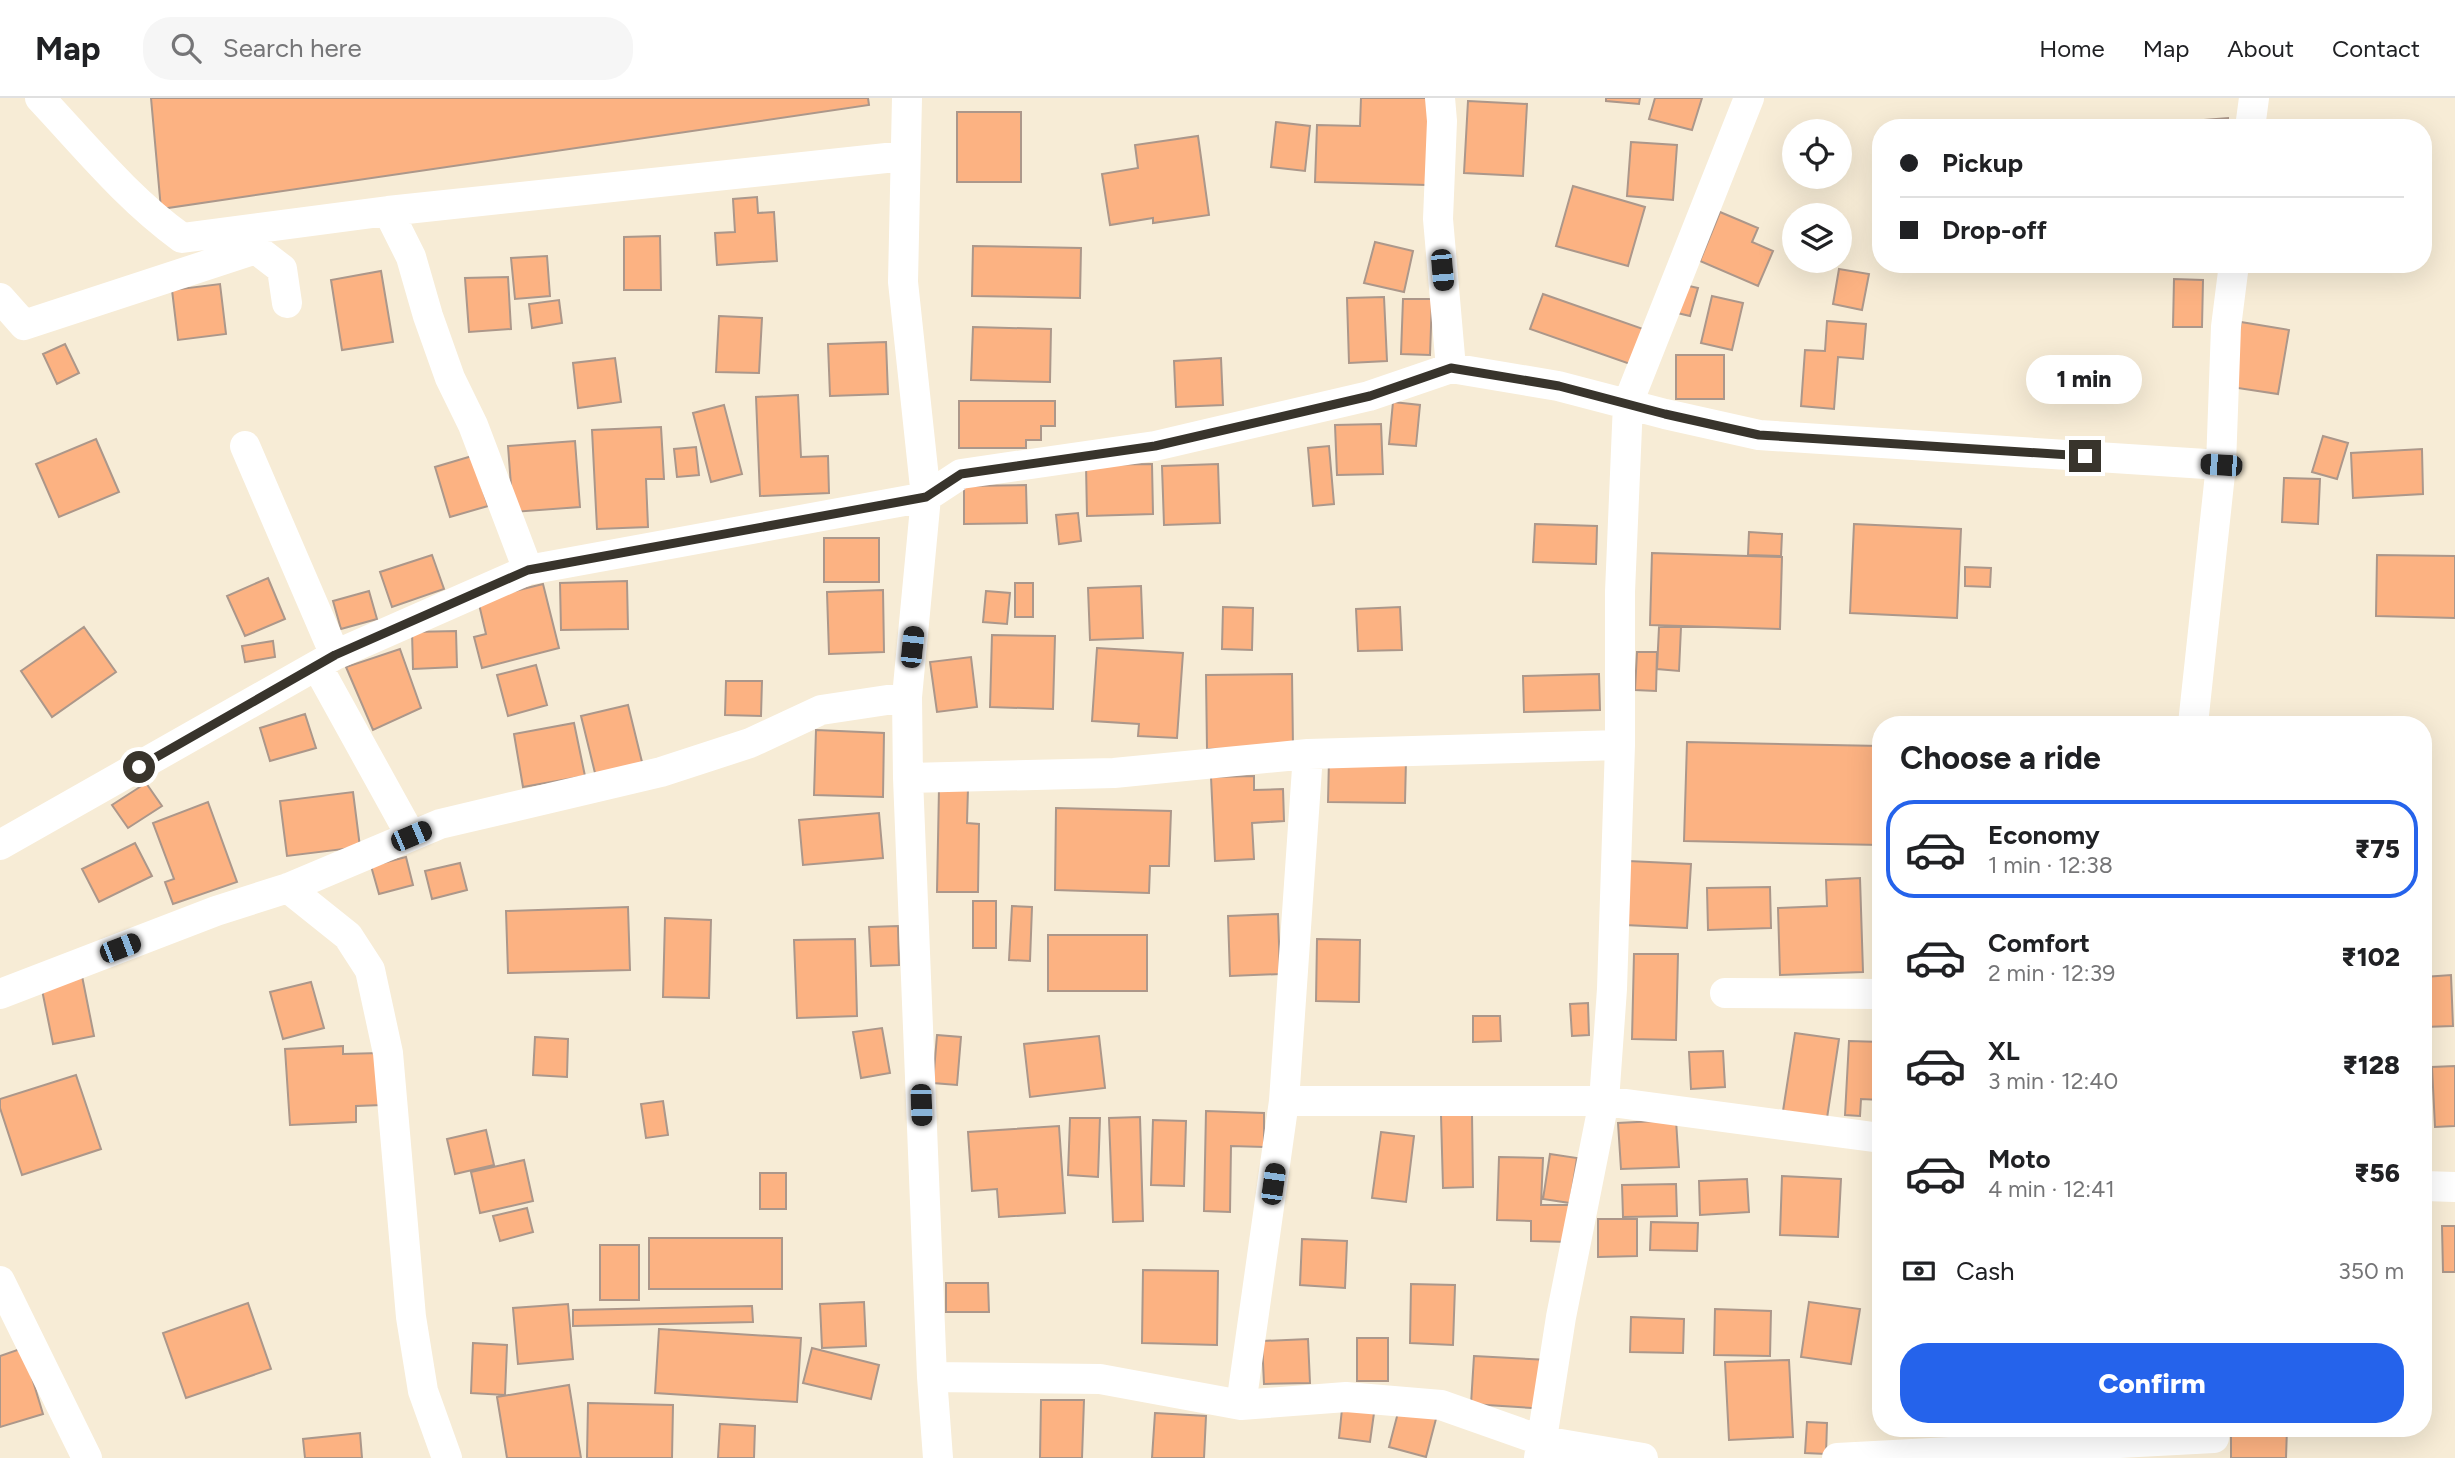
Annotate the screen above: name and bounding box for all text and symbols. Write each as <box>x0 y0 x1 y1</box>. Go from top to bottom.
search box <box>143 17 633 80</box>
text: Map <box>35 29 101 68</box>
icon: search <box>167 29 205 67</box>
text: Search here <box>223 32 362 64</box>
text: Home <box>2039 34 2105 63</box>
text: Map <box>2143 34 2189 63</box>
text: About <box>2227 34 2294 63</box>
text: Contact <box>2332 34 2420 63</box>
map controls <box>1782 119 1852 273</box>
button: locate <box>1782 119 1852 189</box>
text: Pickup <box>1942 147 2023 179</box>
button: layers <box>1782 203 1852 273</box>
text: Drop-off <box>1942 214 2047 246</box>
car <box>1430 248 1455 292</box>
callout: 1 min <box>2027 354 2143 404</box>
text: 1 min <box>2057 365 2111 393</box>
route end <box>2069 440 2101 472</box>
car <box>2200 453 2243 477</box>
car <box>900 625 925 669</box>
text: Choose a ride <box>1900 739 2101 777</box>
route start <box>123 751 155 783</box>
car <box>388 818 435 854</box>
icon: car <box>1904 818 1967 881</box>
text: Economy <box>1988 819 2100 851</box>
text: ₹75 <box>2355 833 2400 865</box>
text: 1 min · 12:38 <box>1988 851 2113 879</box>
icon: car <box>1904 926 1967 989</box>
text: Comfort <box>1988 927 2090 959</box>
car <box>97 931 144 965</box>
text: ₹102 <box>2341 941 2400 973</box>
text: 2 min · 12:39 <box>1988 959 2115 987</box>
icon: car <box>1904 1034 1967 1097</box>
text: XL <box>1988 1035 2020 1067</box>
text: ₹128 <box>2342 1049 2400 1081</box>
text: 3 min · 12:40 <box>1988 1067 2118 1095</box>
car <box>910 1084 933 1126</box>
icon: car <box>1904 1142 1967 1205</box>
text: Moto <box>1988 1143 2051 1175</box>
text: ₹56 <box>2354 1157 2400 1189</box>
car <box>1260 1162 1287 1206</box>
text: 4 min · 12:41 <box>1988 1175 2115 1203</box>
icon: cash <box>1900 1252 1938 1290</box>
text: Cash <box>1956 1255 2015 1287</box>
text: 350 m <box>2338 1257 2404 1285</box>
button: Confirm <box>1900 1343 2404 1423</box>

